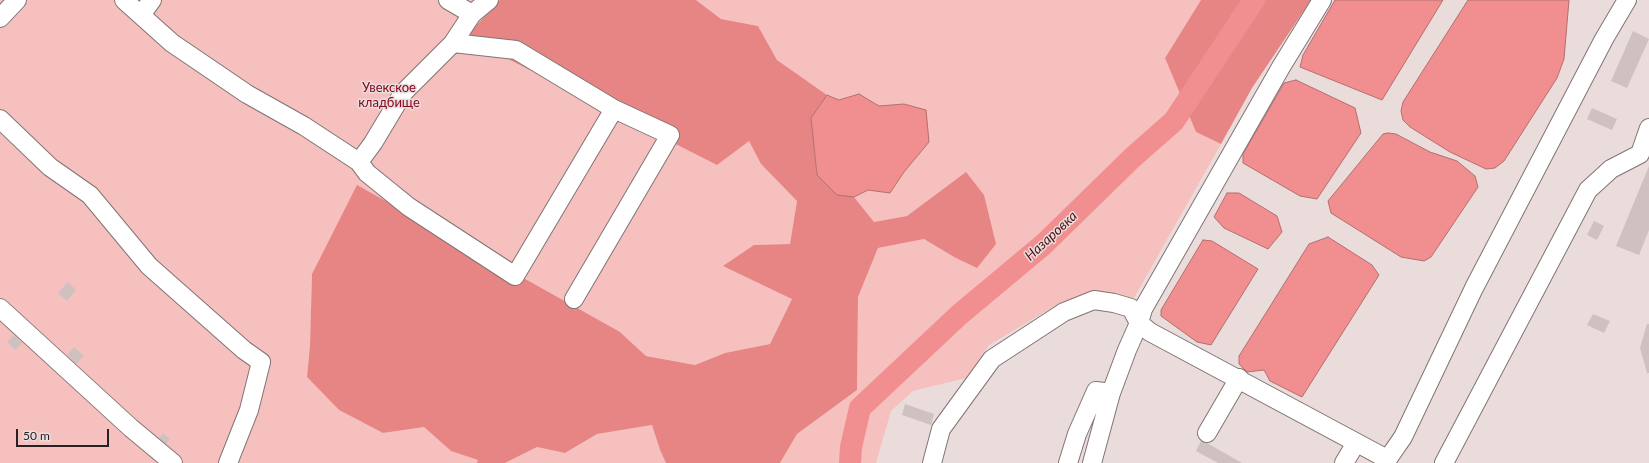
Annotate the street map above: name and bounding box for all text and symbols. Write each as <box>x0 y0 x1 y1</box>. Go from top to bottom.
park label: Увекское кладбище <box>358 80 420 111</box>
water label: Назаровка <box>1021 208 1081 264</box>
scale bar <box>18 421 111 447</box>
text: 50 m <box>23 428 50 443</box>

